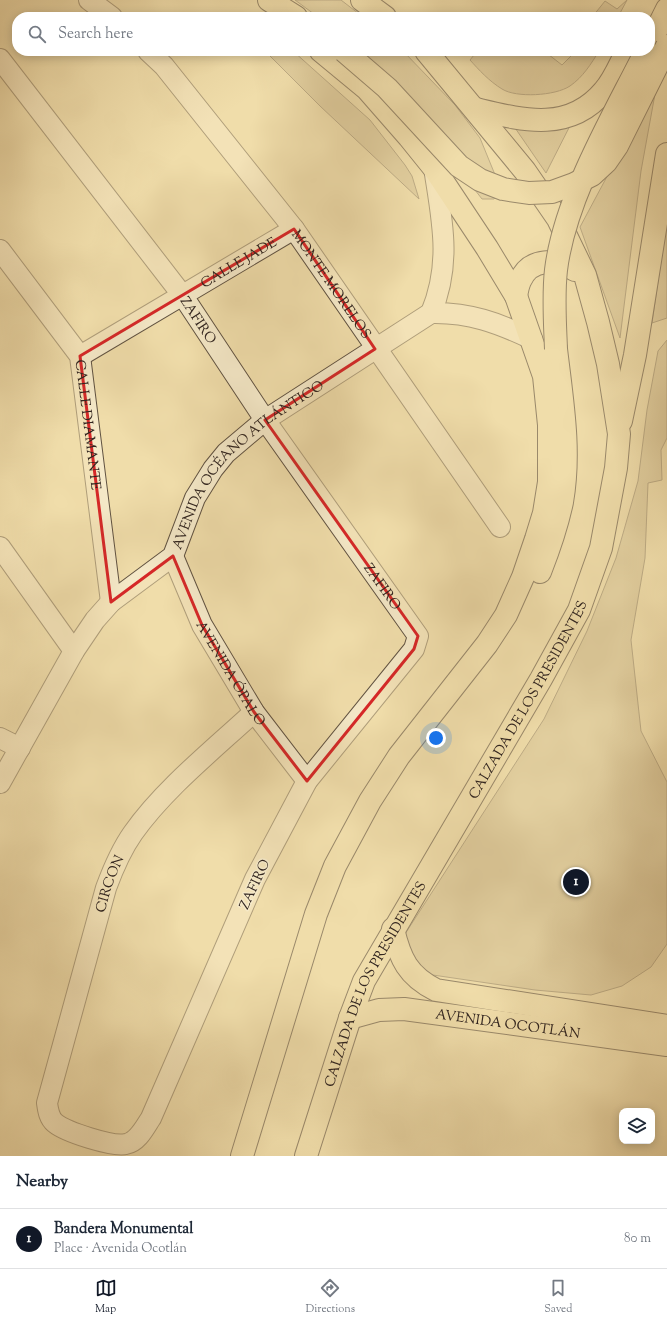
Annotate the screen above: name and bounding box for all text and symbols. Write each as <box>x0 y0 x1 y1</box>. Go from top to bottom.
search box <box>12 12 655 56</box>
icon: search <box>26 23 48 45</box>
text: Search here <box>58 24 133 45</box>
street label: MONTE MORELOS <box>285 226 375 344</box>
street label: CALLE JADE <box>197 233 282 294</box>
street label: ZAFIRO <box>174 293 220 349</box>
street label: CALLE DIAMANTE <box>69 359 105 492</box>
street label: AVENIDA OCÉANO ATLÁNTICO <box>168 376 329 553</box>
street label: ZAFIRO <box>358 560 405 615</box>
street label: CALZADA DE LOS PRESIDENTES <box>465 598 594 804</box>
street label: AVENIDA ÓPALO <box>190 618 269 731</box>
your location <box>426 728 446 748</box>
street label: CIRCON <box>92 852 130 915</box>
street label: ZAFIRO <box>236 856 276 913</box>
pin: 1 <box>563 867 589 897</box>
street label: CALZADA DE LOS PRESIDENTES <box>321 878 432 1090</box>
street label: AVENIDA OCOTLÁN <box>434 1005 581 1045</box>
map controls <box>619 1108 655 1144</box>
button: layers <box>619 1108 655 1144</box>
text: Nearby <box>16 1170 68 1194</box>
text: Bandera Monumental <box>54 1219 193 1240</box>
text: 1 <box>27 1230 31 1248</box>
text: 80 m <box>624 1230 651 1248</box>
text: Place · Avenida Ocotlán <box>54 1240 187 1258</box>
tab: Map <box>95 1277 117 1317</box>
tab: Directions <box>306 1277 355 1317</box>
tab: Saved <box>544 1277 572 1317</box>

